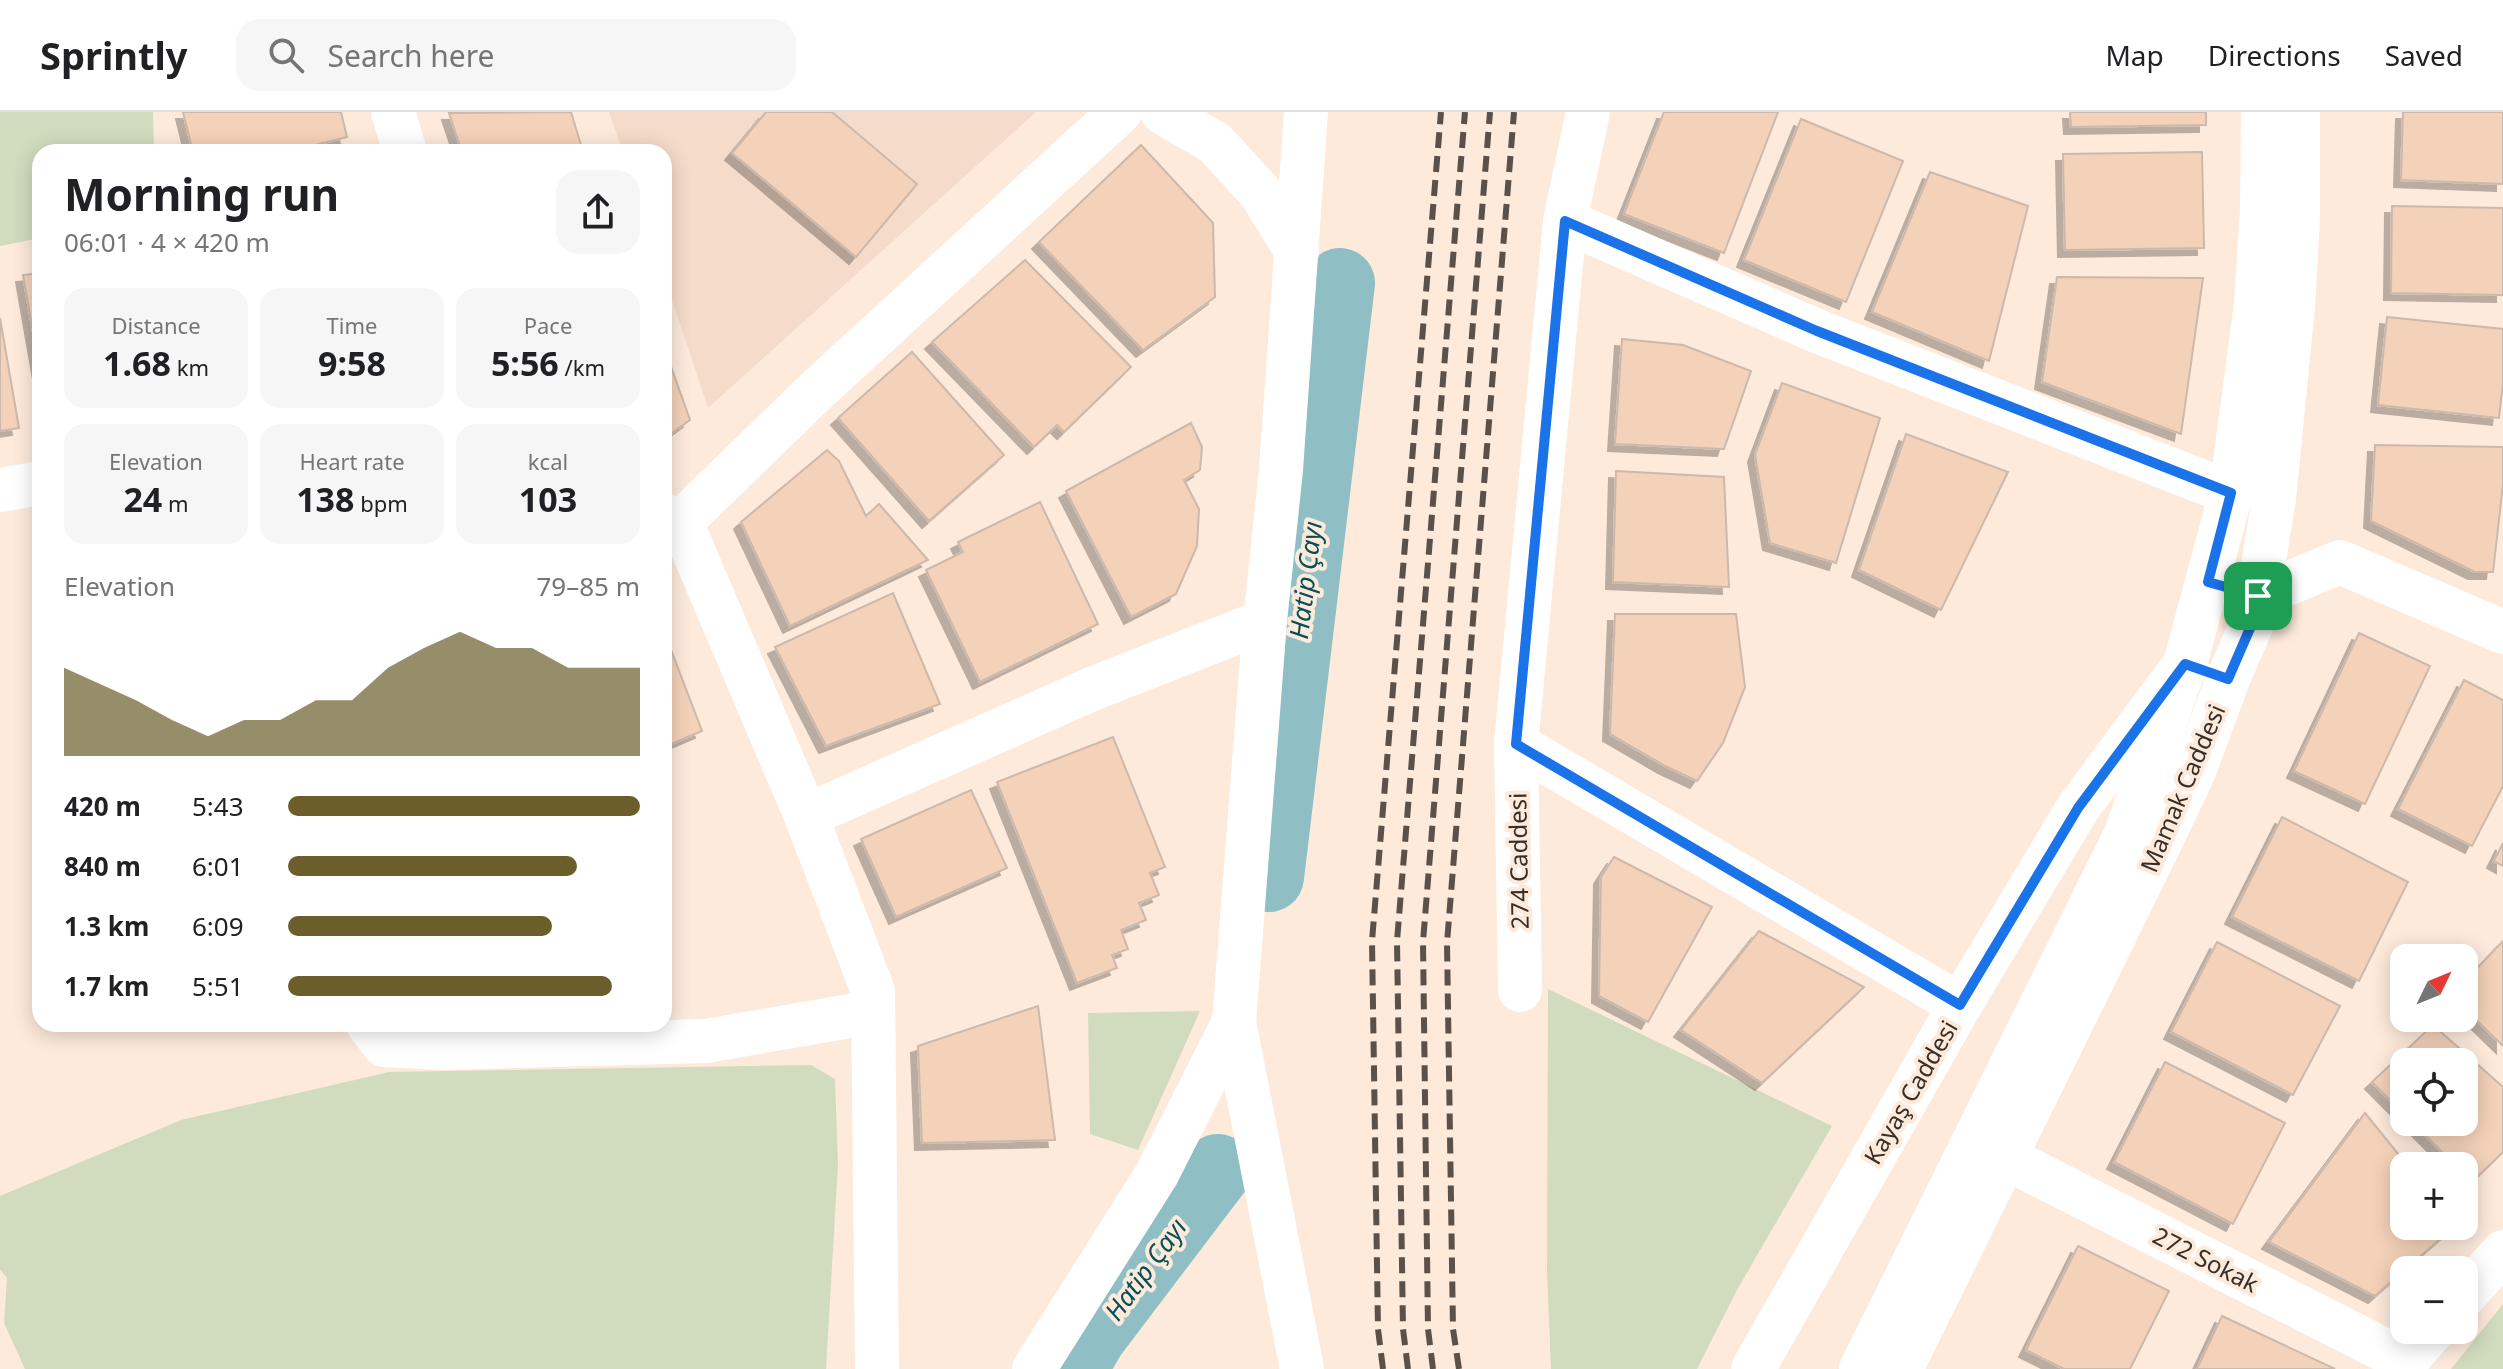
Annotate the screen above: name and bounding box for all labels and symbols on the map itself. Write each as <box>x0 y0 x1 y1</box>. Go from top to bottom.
water label: Hatip Çayı <box>1280 519 1330 641</box>
pin <box>2224 562 2292 630</box>
street label: Mamak Caddesi <box>2132 699 2232 877</box>
street label: 274 Caddesi <box>1500 792 1536 930</box>
north arrow <box>2390 944 2478 1032</box>
street label: Kayaş Caddesi <box>1855 1014 1965 1170</box>
water label: Hatip Çayı <box>1096 1210 1194 1328</box>
street label: 272 Sokak <box>2148 1218 2265 1300</box>

